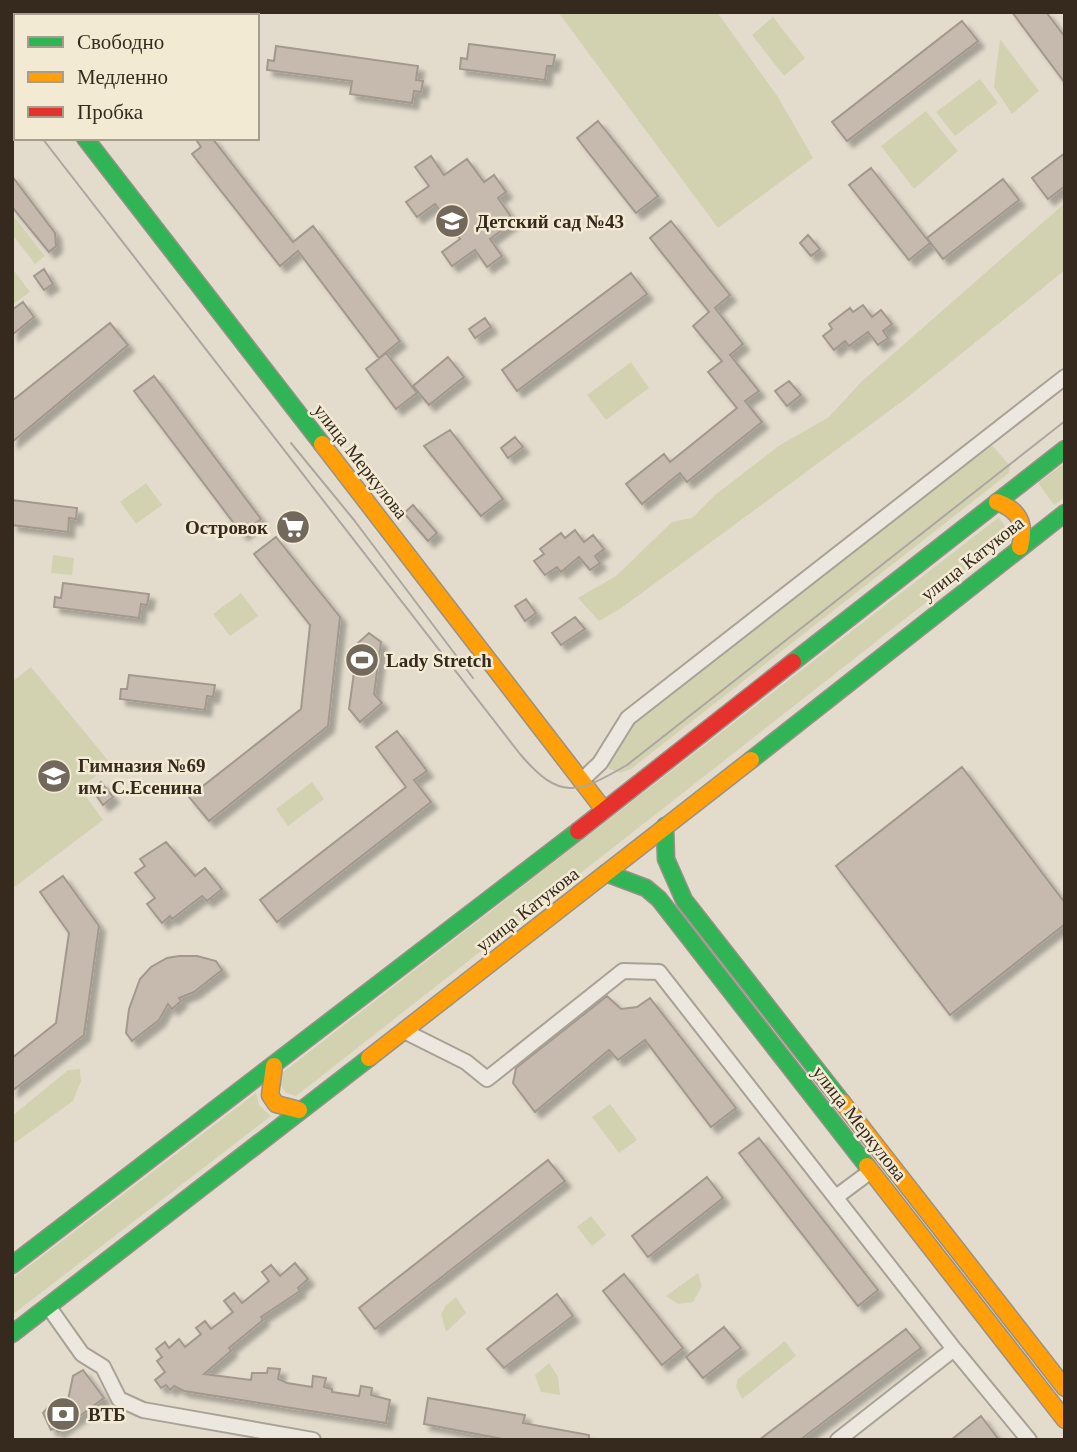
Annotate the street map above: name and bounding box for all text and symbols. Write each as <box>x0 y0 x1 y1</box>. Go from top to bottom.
legend <box>14 14 259 140</box>
text: Свободно <box>77 30 164 54</box>
text: Медленно <box>77 65 168 89</box>
text: Пробка <box>77 100 144 124</box>
school or university icon: Детский сад №43 <box>433 202 471 240</box>
place label: Детский сад №43 <box>476 211 624 232</box>
street label: улица Меркулова <box>309 400 412 523</box>
supermarket icon: Островок <box>274 508 312 546</box>
street label: улица Катукова <box>917 511 1028 605</box>
place label: Островок <box>185 517 268 538</box>
sports icon: Lady Stretch <box>343 641 381 679</box>
place label: Lady Stretch <box>386 650 492 671</box>
place label: Гимназия №69 им. С.Есенина <box>78 755 205 798</box>
school or university icon: Гимназия №69 им. С.Есенина <box>35 757 73 795</box>
street label: улица Катукова <box>472 862 583 956</box>
street label: улица Меркулова <box>808 1062 911 1185</box>
bank icon: ВТБ <box>44 1395 82 1433</box>
place label: ВТБ <box>88 1404 126 1425</box>

